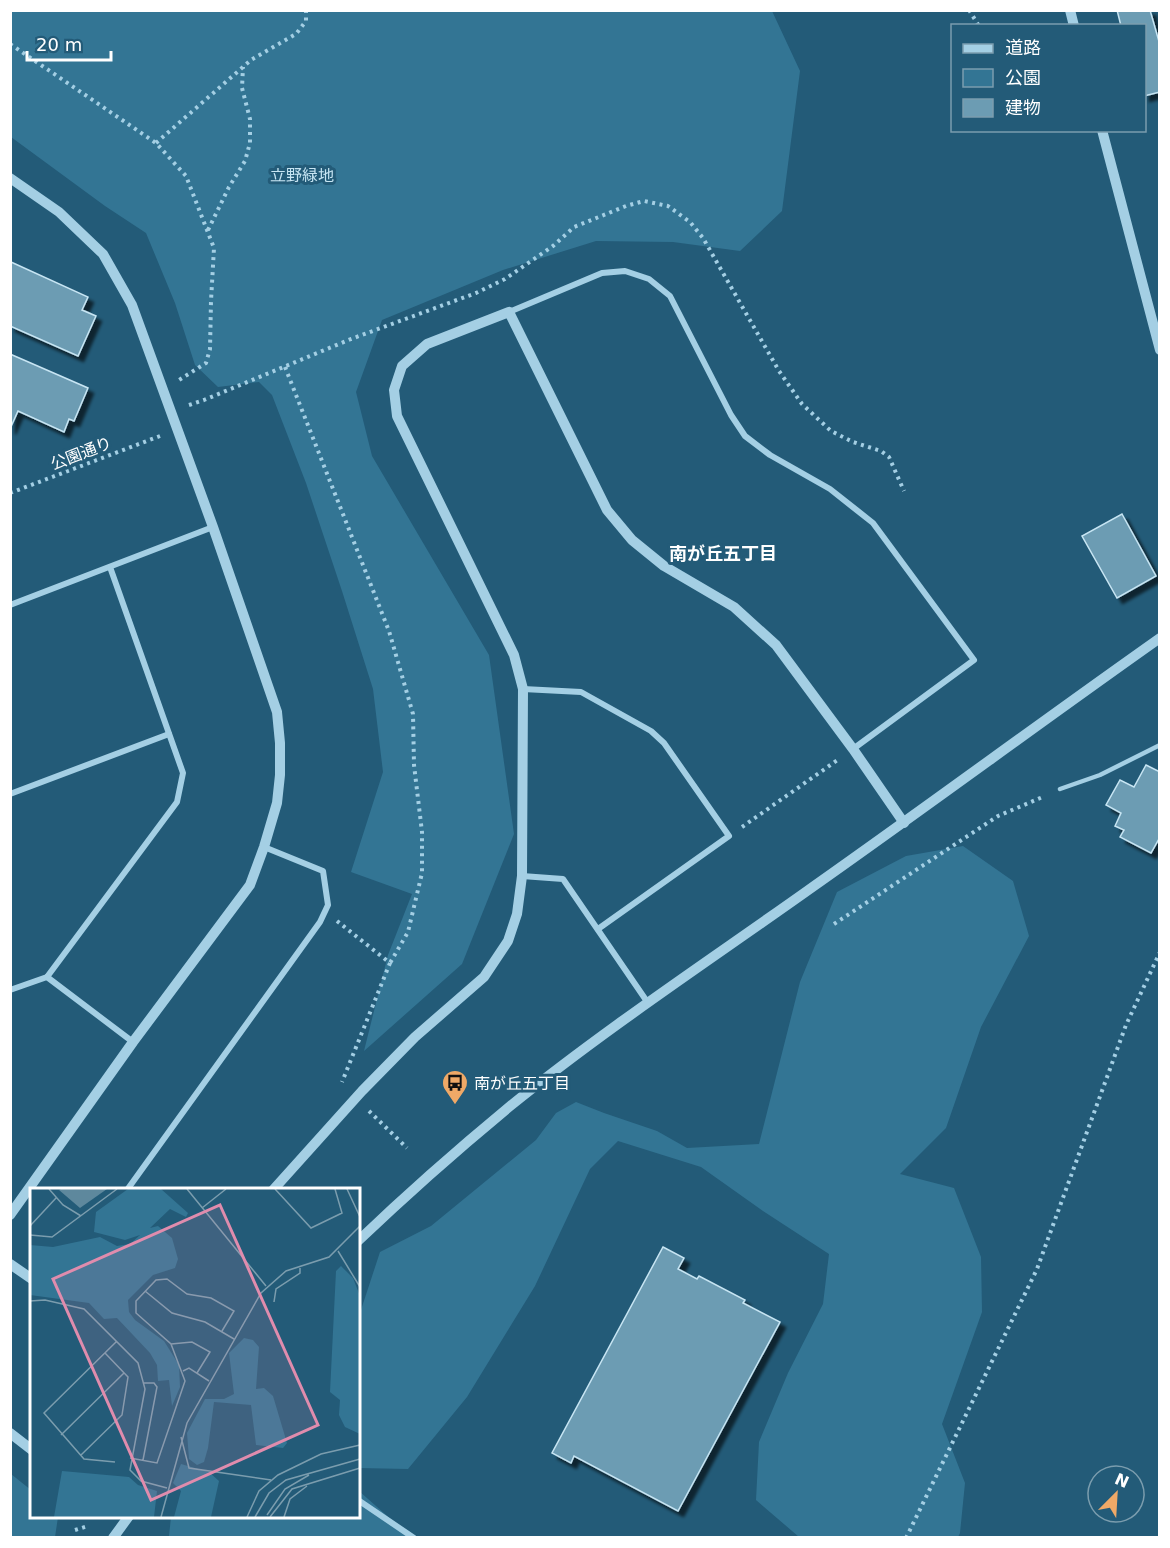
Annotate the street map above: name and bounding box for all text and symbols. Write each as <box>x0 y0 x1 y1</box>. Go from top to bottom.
scale bar <box>27 24 111 62</box>
legend <box>951 24 1146 132</box>
text: 20 m <box>36 34 82 55</box>
text: 道路 <box>1005 37 1041 58</box>
text: 公園 <box>1005 67 1041 88</box>
text: 建物 <box>1005 97 1041 118</box>
park label: 立野緑地 <box>270 166 334 185</box>
street label: 公園通り <box>48 433 114 474</box>
district label: 南が丘五丁目 <box>669 543 777 564</box>
bus stop icon: 南が丘五丁目 <box>440 1068 470 1106</box>
place label: 南が丘五丁目 <box>474 1074 570 1093</box>
inset map <box>30 1188 360 1518</box>
north arrow <box>1086 1464 1146 1524</box>
text: N <box>1112 1469 1132 1492</box>

